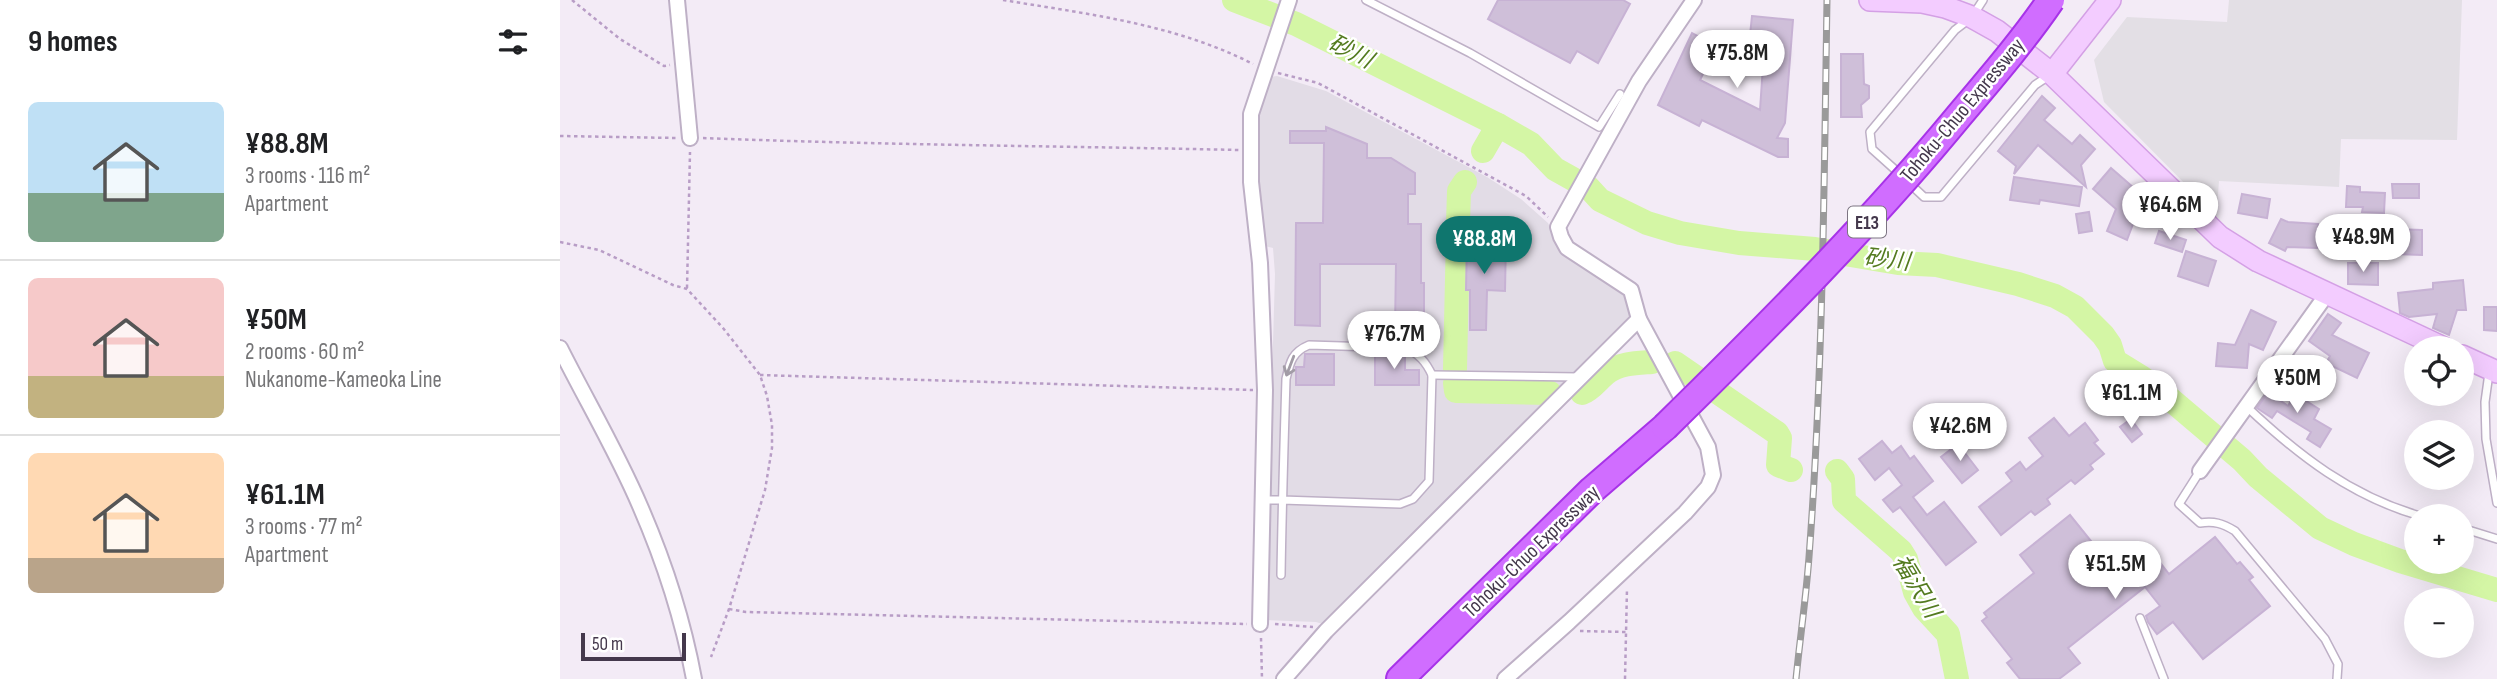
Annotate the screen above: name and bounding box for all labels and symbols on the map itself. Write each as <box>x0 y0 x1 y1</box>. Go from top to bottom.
water label: 砂川 <box>1324 29 1380 76</box>
pin: ¥75.8M <box>1680 31 1794 90</box>
street label: Tohoku-Chuo Expressway <box>1895 33 2030 187</box>
pin: ¥64.6M <box>2113 182 2227 242</box>
road number: E13 <box>1848 206 1886 238</box>
pin: ¥48.9M <box>2306 215 2420 274</box>
pin: ¥88.8M <box>1427 216 1541 276</box>
water label: 砂川 <box>1863 244 1914 277</box>
pin: ¥76.7M <box>1337 312 1451 371</box>
one-way arrow <box>1283 355 1296 377</box>
pin: ¥50M <box>2256 356 2338 415</box>
pin: ¥61.1M <box>2074 370 2188 430</box>
pin: ¥42.6M <box>1903 404 2017 463</box>
street label: Tohoku-Chuo Expressway <box>1458 480 1605 623</box>
pin: ¥51.5M <box>2058 542 2172 601</box>
water label: 福沢川 <box>1886 550 1947 626</box>
scale bar <box>581 630 686 662</box>

